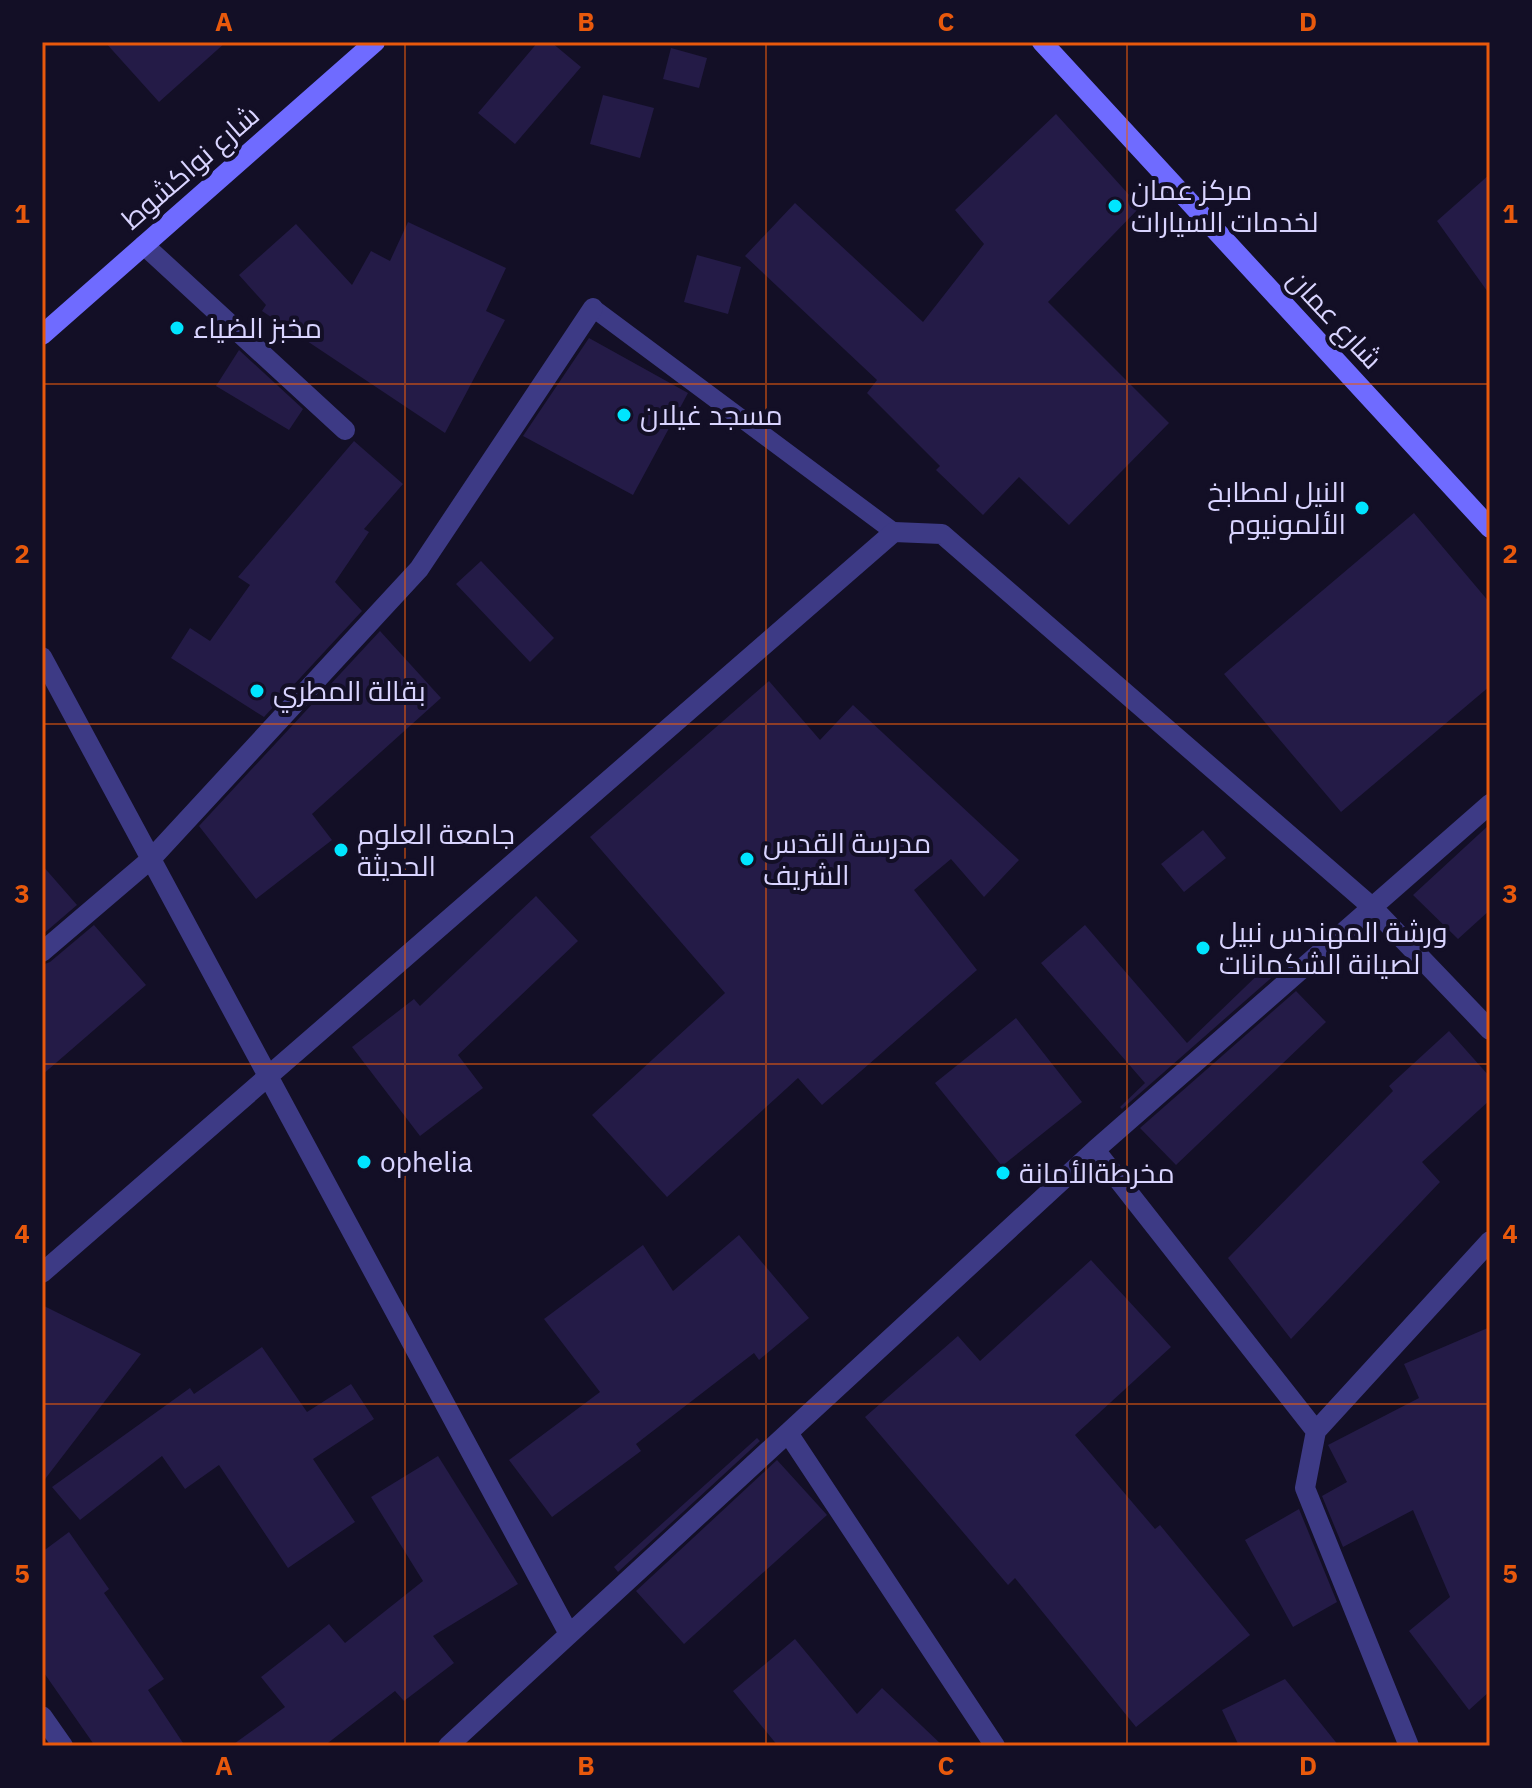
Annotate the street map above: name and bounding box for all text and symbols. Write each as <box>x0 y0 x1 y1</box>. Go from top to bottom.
text: A <box>215 4 233 38</box>
text: B <box>577 4 595 38</box>
text: C <box>938 4 955 38</box>
text: D <box>1299 4 1317 38</box>
street label: شارع نواكشوط <box>113 97 267 237</box>
place label: مركز عمان لخدمات السيارات <box>1131 171 1318 240</box>
text: 1 <box>14 196 30 230</box>
text: 1 <box>1502 196 1518 230</box>
marker: مركز عمان لخدمات السيارات <box>1106 197 1124 215</box>
street label: شارع عمان <box>1279 261 1391 377</box>
place label: مخبز الضياء <box>193 309 322 346</box>
marker: مخبز الضياء <box>168 319 186 337</box>
place label: مسجد غيلان <box>640 396 783 433</box>
marker: مسجد غيلان <box>615 406 633 424</box>
place label: النيل لمطابخ الألمونيوم <box>1207 473 1346 544</box>
marker: النيل لمطابخ الألمونيوم <box>1353 499 1371 517</box>
text: 2 <box>14 536 30 570</box>
text: 2 <box>1502 536 1518 570</box>
place label: بقالة المطري <box>273 672 426 713</box>
marker: بقالة المطري <box>248 682 266 700</box>
place label: جامعة العلوم الحديثة <box>357 815 515 884</box>
place label: مدرسة القدس الشريف <box>763 824 931 893</box>
marker: جامعة العلوم الحديثة <box>332 841 350 859</box>
marker: مدرسة القدس الشريف <box>738 850 756 868</box>
text: 3 <box>14 876 30 910</box>
text: 3 <box>1502 876 1518 910</box>
place label: ورشة المهندس نبيل لصيانة الشكمانات <box>1219 913 1447 982</box>
marker: ورشة المهندس نبيل لصيانة الشكمانات <box>1194 939 1212 957</box>
place label: ophelia <box>380 1143 473 1180</box>
marker: ophelia <box>355 1153 373 1171</box>
place label: مخرطةالأمانة <box>1019 1154 1175 1191</box>
marker: مخرطةالأمانة <box>994 1164 1012 1182</box>
text: 4 <box>14 1216 30 1250</box>
text: 4 <box>1502 1216 1518 1250</box>
text: 5 <box>14 1556 30 1590</box>
text: 5 <box>1502 1556 1518 1590</box>
text: A <box>215 1748 233 1782</box>
text: B <box>577 1748 595 1782</box>
text: C <box>938 1748 955 1782</box>
text: D <box>1299 1748 1317 1782</box>

